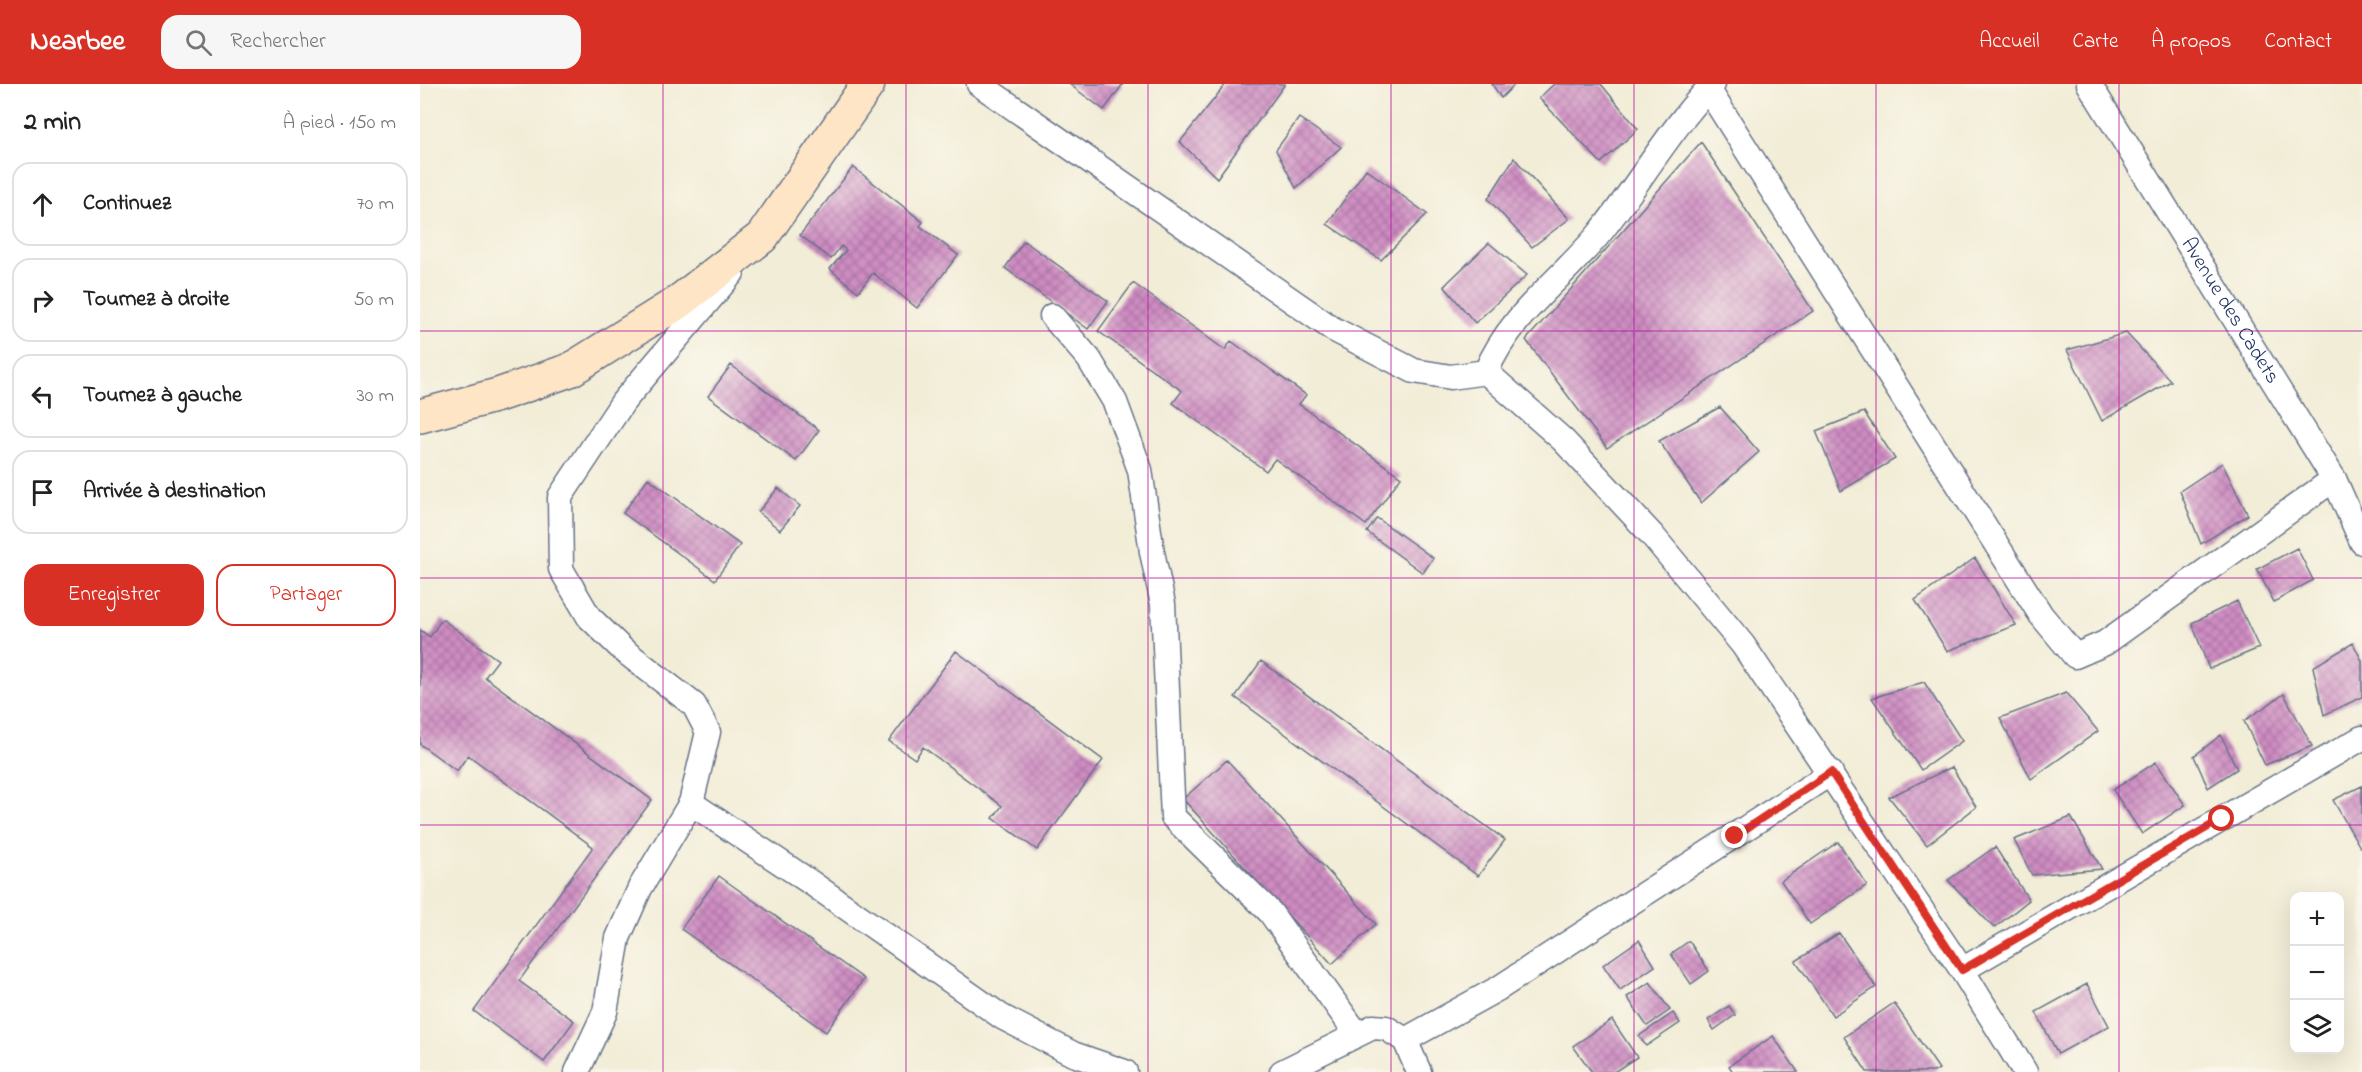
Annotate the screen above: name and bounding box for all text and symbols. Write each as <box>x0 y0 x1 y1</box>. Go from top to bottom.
search box <box>161 15 581 69</box>
text: Nearbee <box>30 22 125 63</box>
icon: search <box>182 26 215 59</box>
text: Rechercher <box>230 26 326 58</box>
text: Accueil <box>1979 27 2040 57</box>
text: Carte <box>2073 27 2118 57</box>
text: À propos <box>2151 27 2231 57</box>
text: Contact <box>2264 27 2332 57</box>
text: 2 min <box>24 104 81 142</box>
text: À pied · 150 m <box>283 109 396 138</box>
icon: ahead <box>26 188 59 221</box>
text: Continuez <box>83 188 171 220</box>
text: 70 m <box>357 190 394 219</box>
street label: Avenue des Cadets <box>2173 232 2287 390</box>
icon: right <box>26 284 59 317</box>
text: Tournez à droite <box>83 284 229 316</box>
text: 50 m <box>353 286 394 315</box>
icon: left <box>26 380 59 413</box>
text: Tournez à gauche <box>83 380 242 412</box>
text: 30 m <box>357 382 394 411</box>
icon: arrive <box>26 476 59 509</box>
text: Arrivée à destination <box>83 476 266 508</box>
button: Enregistrer <box>24 564 204 626</box>
button: Partager <box>216 564 396 626</box>
route start <box>2208 805 2234 831</box>
route end <box>1721 822 1747 848</box>
map controls <box>2290 892 2344 1054</box>
button: + <box>2290 892 2344 946</box>
button: − <box>2290 946 2344 1000</box>
button: layers <box>2290 1000 2344 1054</box>

